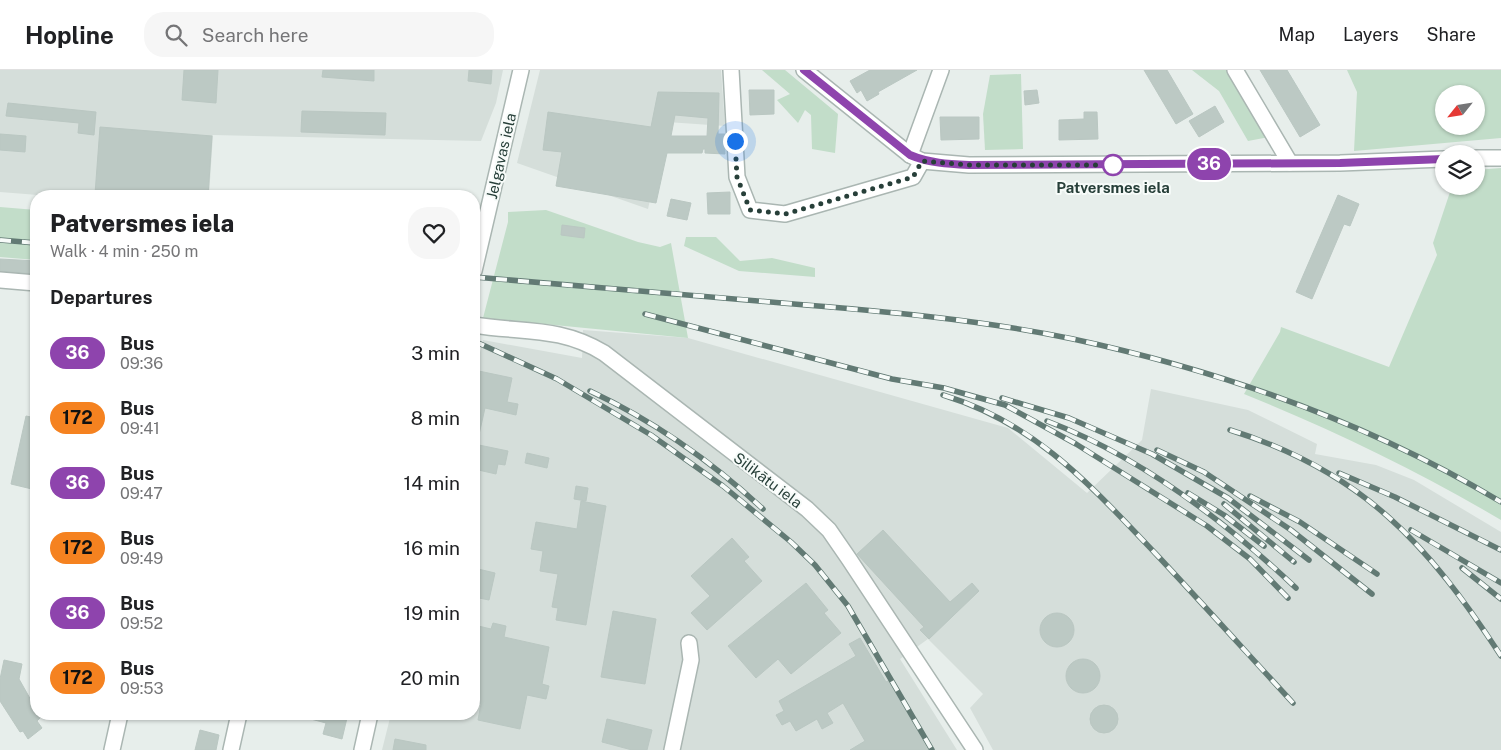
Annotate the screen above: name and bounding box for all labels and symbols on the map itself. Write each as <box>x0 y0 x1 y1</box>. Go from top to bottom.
north arrow <box>1435 85 1485 135</box>
street label: Jelgavas iela <box>483 111 519 201</box>
your location <box>723 129 748 154</box>
line badge: 36 <box>1186 148 1232 180</box>
marker: Patversmes iela <box>1102 154 1124 176</box>
place label: Patversmes iela <box>1056 179 1170 196</box>
street label: Silikātu iela <box>730 449 806 511</box>

